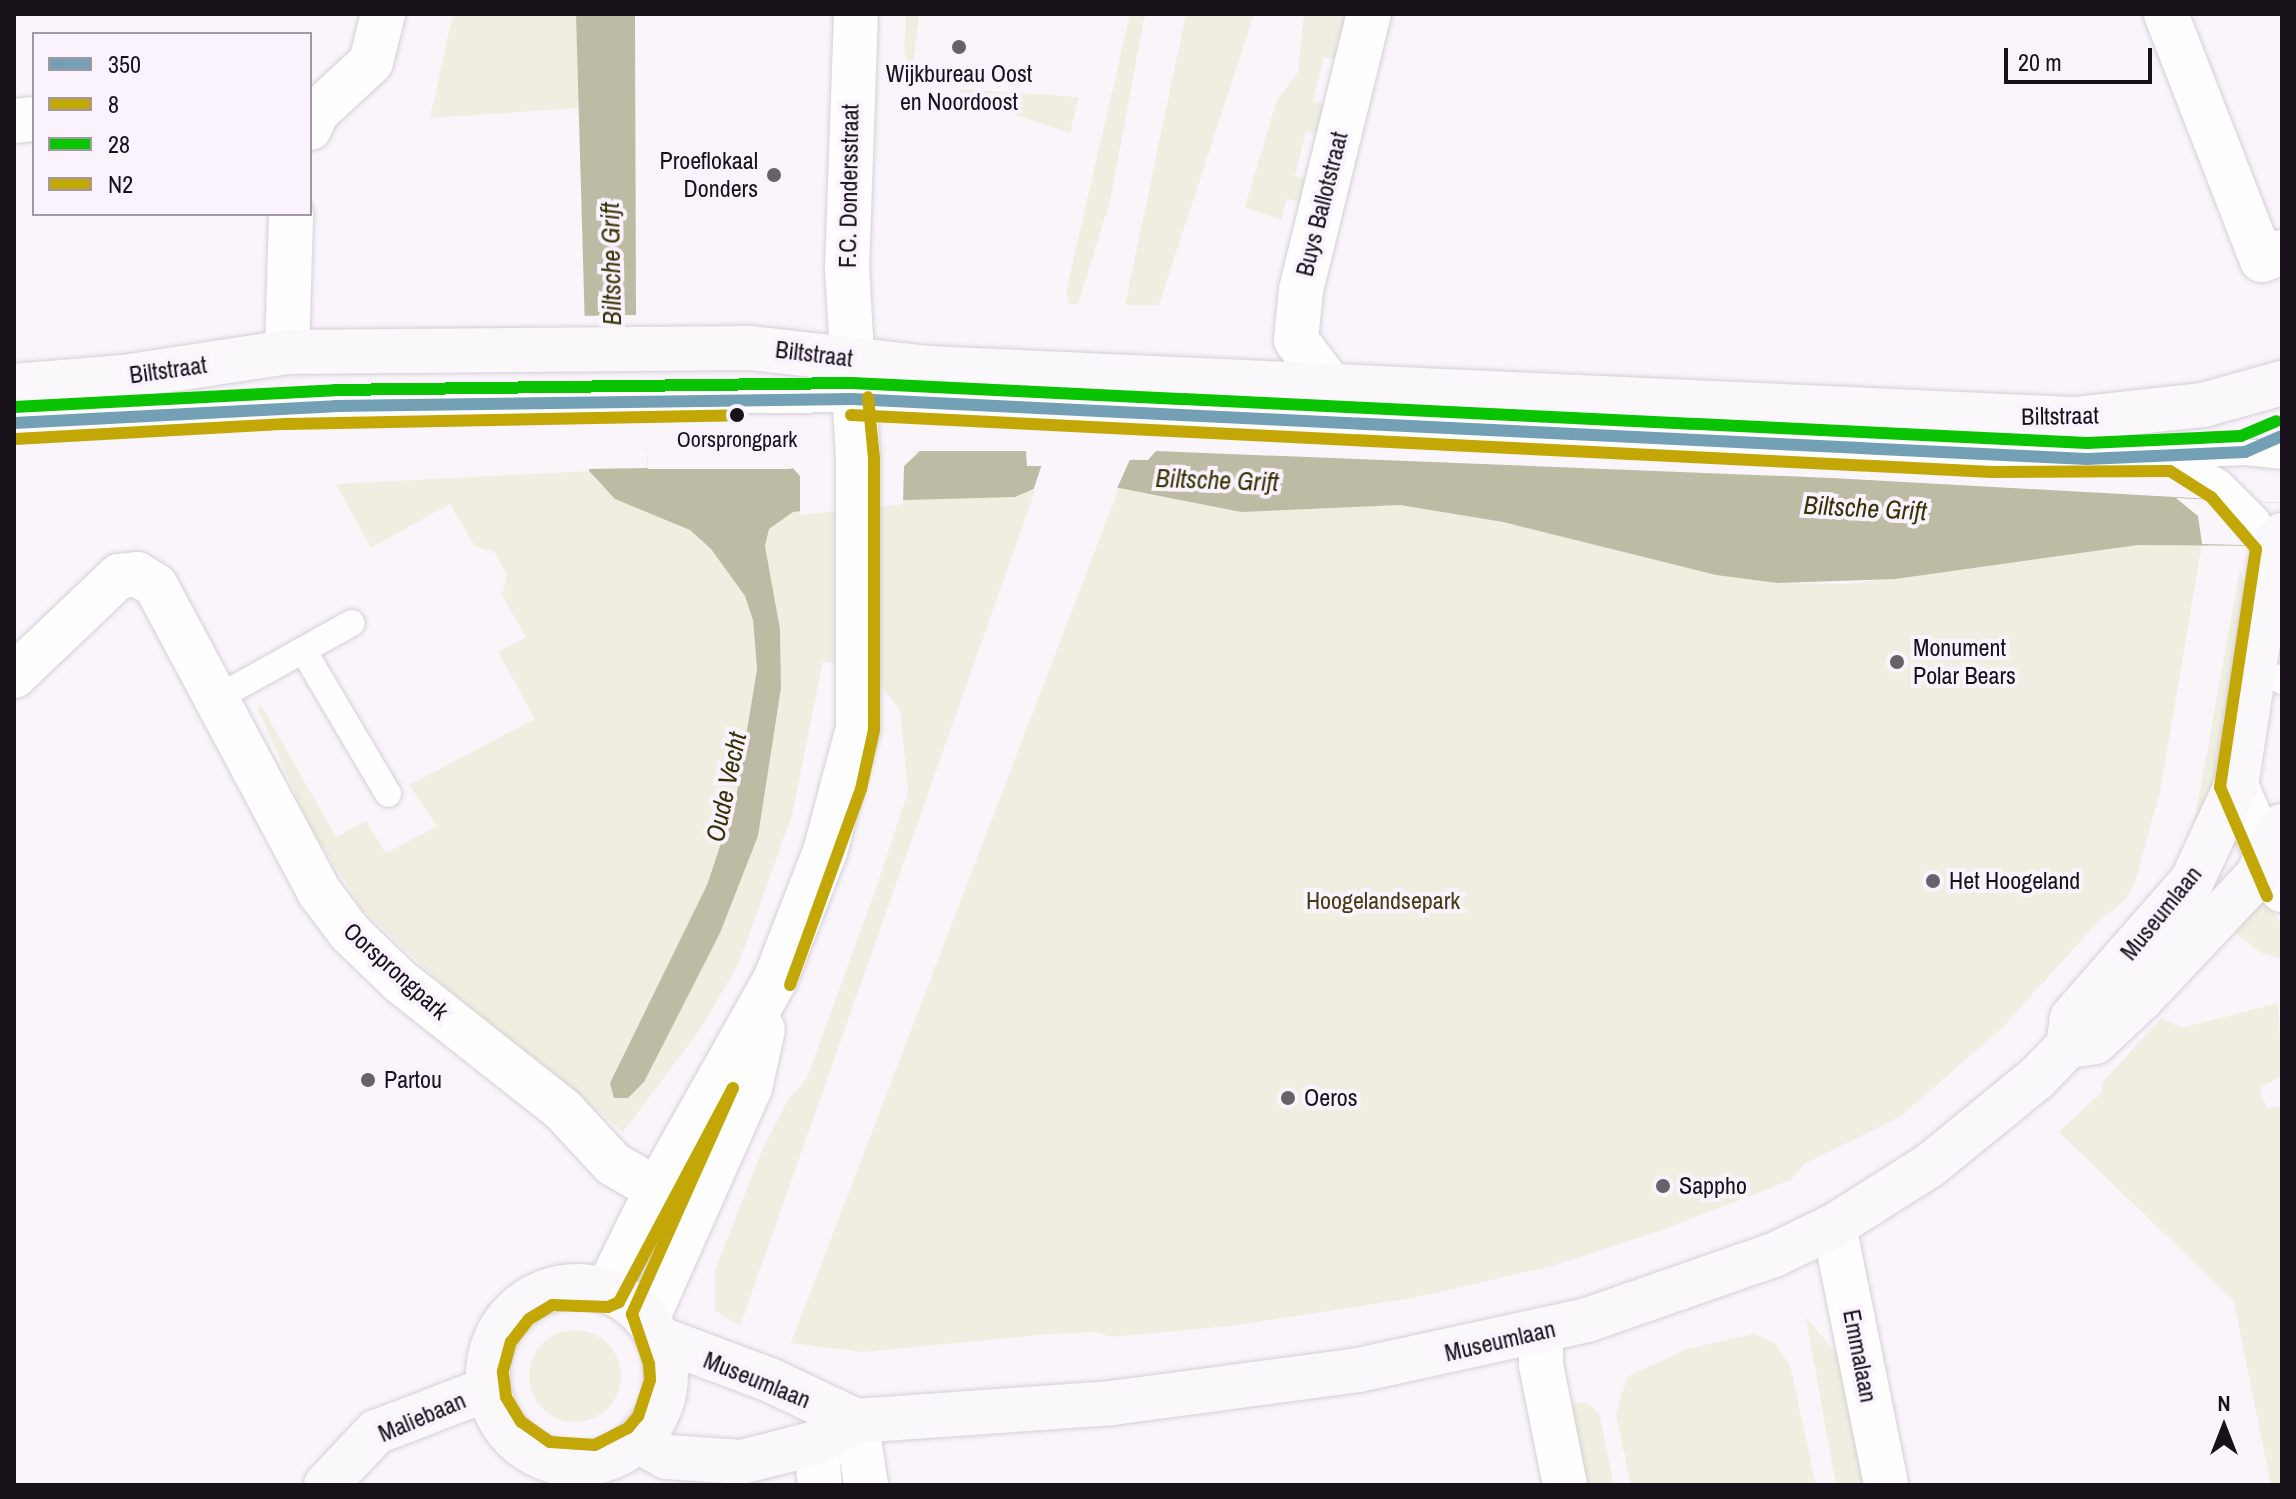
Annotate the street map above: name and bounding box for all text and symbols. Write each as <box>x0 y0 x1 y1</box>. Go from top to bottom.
legend <box>32 32 312 216</box>
scale bar <box>2008 32 2156 82</box>
marker: Wijkbureau Oost en Noordoost <box>950 38 968 56</box>
text: 20 m <box>2018 46 2062 78</box>
text: 350 <box>108 48 141 80</box>
place label: Wijkbureau Oost en Noordoost <box>886 60 1032 116</box>
text: 8 <box>108 88 119 120</box>
street label: F.C. Dondersstraat <box>833 104 865 268</box>
text: 28 <box>108 128 130 160</box>
street label: Buys Ballotstraat <box>1290 129 1354 279</box>
place label: Proeflokaal Donders <box>660 147 758 203</box>
marker: Proeflokaal Donders <box>765 166 783 184</box>
text: N2 <box>108 168 133 200</box>
water label: Biltsche Grift <box>594 202 628 326</box>
street label: Biltstraat <box>774 335 854 373</box>
street label: Biltstraat <box>128 350 208 390</box>
street label: Biltstraat <box>2021 401 2099 431</box>
marker: Oorsprongpark <box>729 407 745 423</box>
place label: Oorsprongpark <box>677 427 797 453</box>
water label: Biltsche Grift <box>1155 462 1279 498</box>
water label: Biltsche Grift <box>1803 489 1927 527</box>
place label: Monument Polar Bears <box>1913 634 2016 690</box>
marker: Monument Polar Bears <box>1888 653 1906 671</box>
water label: Oude Vecht <box>699 729 753 845</box>
street label: Museumlaan <box>2114 860 2208 966</box>
place label: Het Hoogeland <box>1949 867 2080 895</box>
marker: Het Hoogeland <box>1924 872 1942 890</box>
park label: Hoogelandsepark <box>1306 887 1460 915</box>
street label: Oorsprongpark <box>338 916 454 1026</box>
place label: Partou <box>384 1066 442 1094</box>
marker: Partou <box>359 1071 377 1089</box>
place label: Oeros <box>1304 1084 1358 1112</box>
marker: Oeros <box>1279 1089 1297 1107</box>
place label: Sappho <box>1679 1172 1747 1200</box>
marker: Sappho <box>1654 1177 1672 1195</box>
street label: Emmalaan <box>1837 1307 1883 1405</box>
street label: Museumlaan <box>1442 1314 1558 1368</box>
street label: Museumlaan <box>699 1346 815 1414</box>
street label: Maliebaan <box>374 1386 470 1448</box>
north arrow <box>2184 1387 2264 1467</box>
text: N <box>2217 1388 2231 1418</box>

